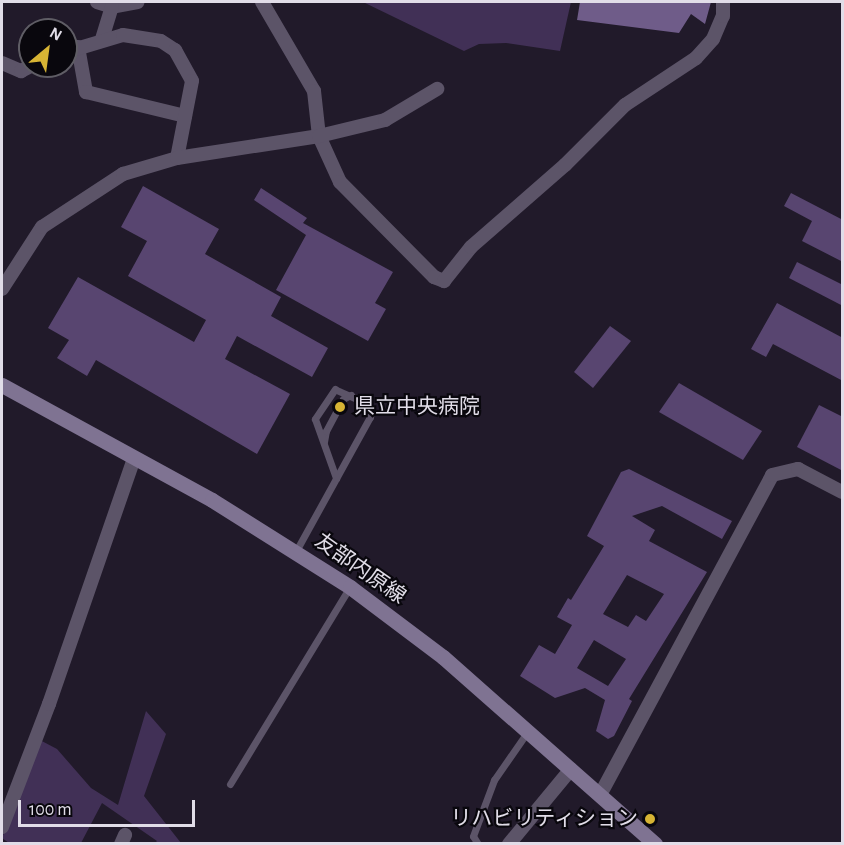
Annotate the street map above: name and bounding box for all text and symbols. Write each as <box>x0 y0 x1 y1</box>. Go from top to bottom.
north arrow <box>18 18 78 78</box>
text: N <box>47 24 65 44</box>
place label: 県立中央病院 <box>354 394 480 420</box>
marker: 県立中央病院 <box>331 398 349 416</box>
street label: 友部内原線 <box>310 529 410 609</box>
scale bar <box>21 788 198 826</box>
text: 100 m <box>29 801 72 819</box>
place label: リハビリティション <box>449 806 638 832</box>
marker: リハビリティション <box>643 812 657 826</box>

